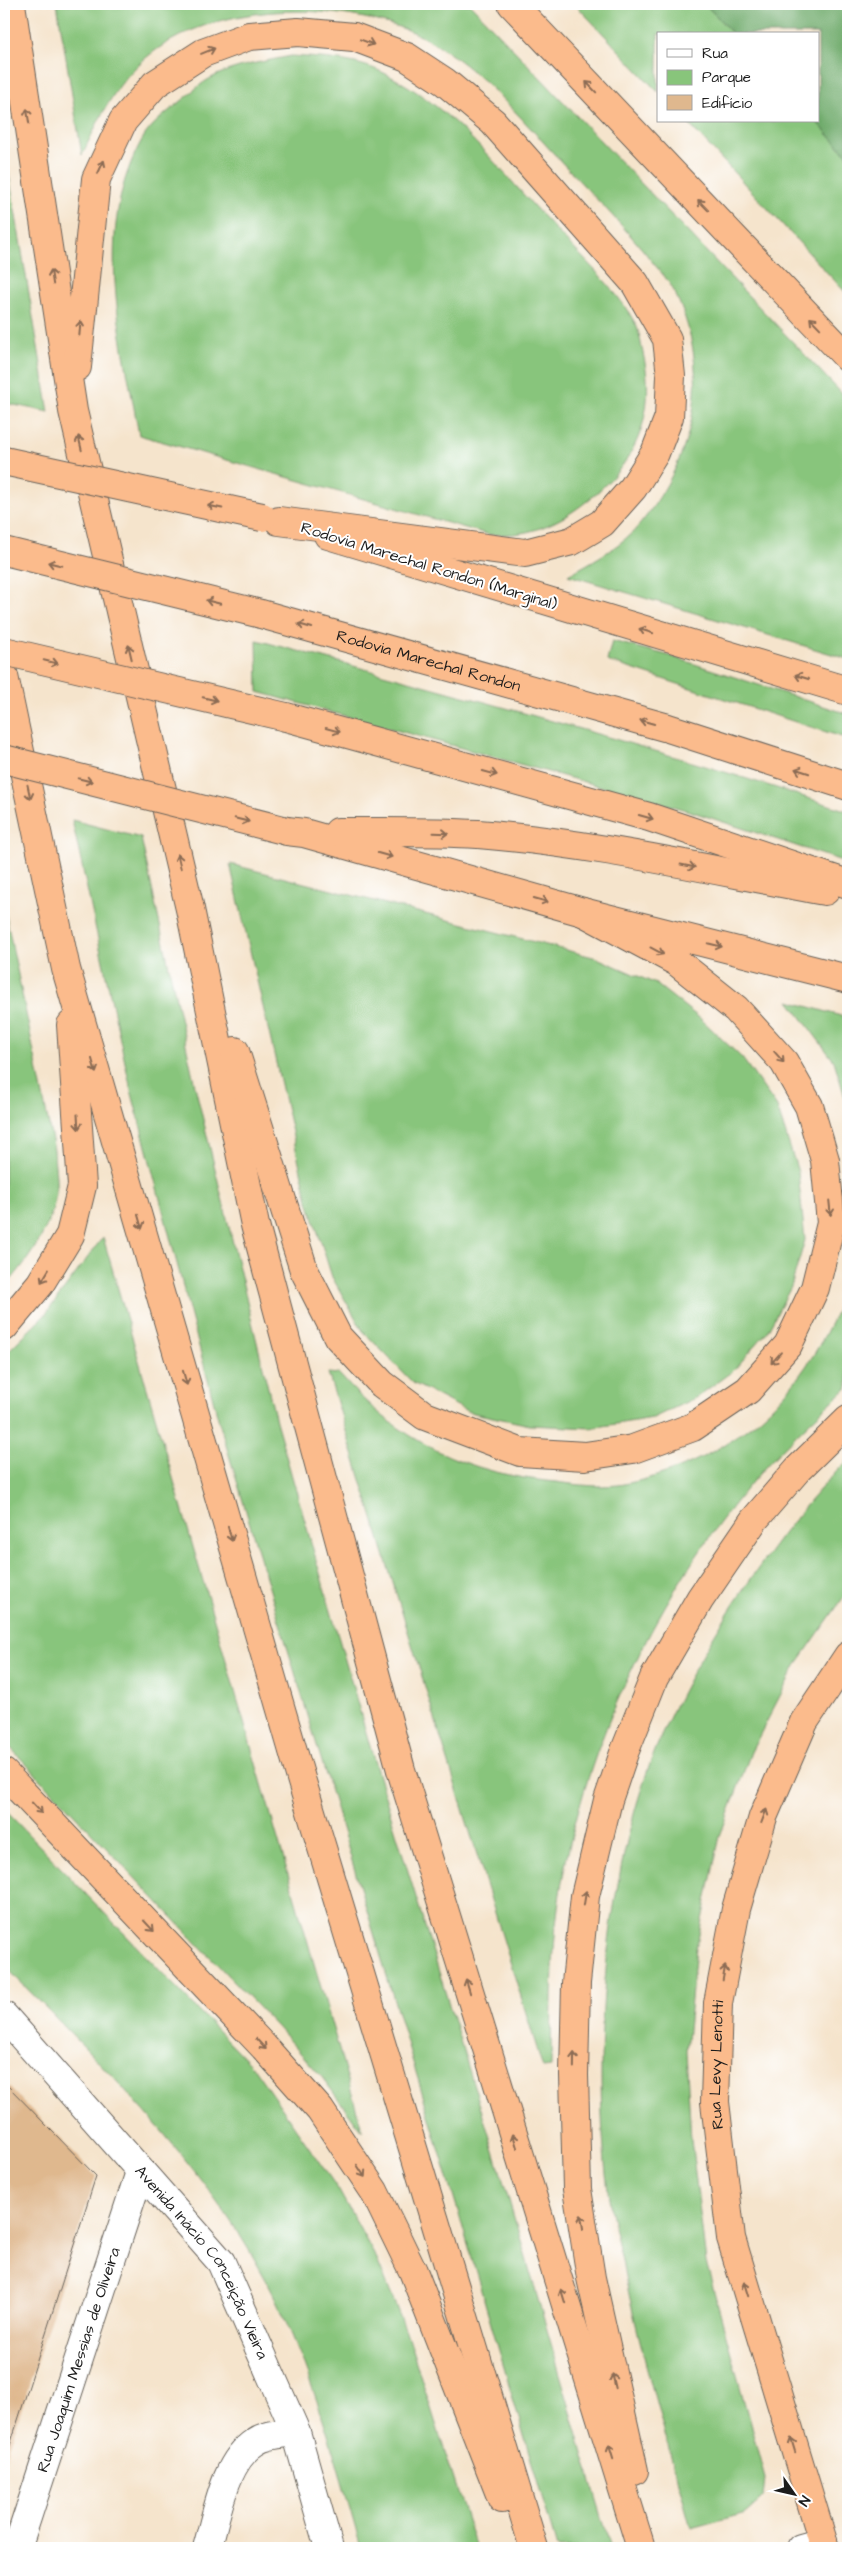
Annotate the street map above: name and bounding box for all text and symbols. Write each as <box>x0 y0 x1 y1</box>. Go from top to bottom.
legend <box>657 32 820 122</box>
one-way arrow <box>358 38 374 47</box>
text: Rua <box>702 43 728 64</box>
one-way arrow <box>200 46 215 56</box>
text: Parque <box>702 67 751 88</box>
one-way arrow <box>585 81 597 93</box>
text: Edifício <box>702 93 753 114</box>
one-way arrow <box>23 108 33 124</box>
one-way arrow <box>97 160 107 175</box>
one-way arrow <box>697 199 709 211</box>
one-way arrow <box>47 269 57 285</box>
one-way arrow <box>809 317 821 329</box>
one-way arrow <box>76 320 85 336</box>
one-way arrow <box>75 435 84 451</box>
one-way arrow <box>207 502 223 511</box>
street label: Rodovia Marechal Rondon (Marginal) <box>298 516 560 617</box>
one-way arrow <box>48 559 64 568</box>
one-way arrow <box>206 597 222 606</box>
one-way arrow <box>297 621 313 631</box>
street label: Rodovia Marechal Rondon <box>334 625 523 697</box>
one-way arrow <box>638 625 654 635</box>
one-way arrow <box>125 644 134 660</box>
one-way arrow <box>43 658 59 667</box>
one-way arrow <box>794 672 810 682</box>
one-way arrow <box>201 695 217 704</box>
one-way arrow <box>639 717 655 726</box>
one-way arrow <box>325 726 341 735</box>
one-way arrow <box>794 766 810 775</box>
one-way arrow <box>481 769 497 779</box>
one-way arrow <box>76 776 92 785</box>
one-way arrow <box>24 783 34 799</box>
one-way arrow <box>638 812 654 822</box>
one-way arrow <box>234 816 250 825</box>
one-way arrow <box>432 828 448 838</box>
one-way arrow <box>376 851 392 861</box>
one-way arrow <box>174 854 183 870</box>
one-way arrow <box>680 861 696 871</box>
one-way arrow <box>532 896 548 905</box>
one-way arrow <box>707 941 723 950</box>
one-way arrow <box>649 947 664 956</box>
one-way arrow <box>773 1050 785 1063</box>
one-way arrow <box>90 1058 100 1074</box>
one-way arrow <box>73 1114 82 1130</box>
one-way arrow <box>825 1200 835 1216</box>
one-way arrow <box>135 1214 145 1230</box>
one-way arrow <box>40 1268 50 1282</box>
one-way arrow <box>771 1352 782 1365</box>
one-way arrow <box>180 1370 190 1386</box>
one-way arrow <box>226 1526 235 1542</box>
one-way arrow <box>31 1802 43 1814</box>
one-way arrow <box>759 1809 769 1824</box>
one-way arrow <box>581 1890 591 1906</box>
one-way arrow <box>143 1919 155 1932</box>
one-way arrow <box>719 1965 729 1981</box>
one-way arrow <box>462 1978 472 1994</box>
street label: Rua Levy Lenotti <box>704 1998 729 2131</box>
one-way arrow <box>255 2037 267 2050</box>
one-way arrow <box>569 2052 579 2068</box>
one-way arrow <box>510 2133 520 2149</box>
street label: Avenida Inácio Conceição Vieira <box>130 2161 274 2363</box>
one-way arrow <box>356 2164 366 2178</box>
one-way arrow <box>577 2214 587 2230</box>
street label: Rua Joaquim Messias de Oliveira <box>31 2244 126 2475</box>
one-way arrow <box>741 2282 751 2298</box>
one-way arrow <box>558 2289 568 2305</box>
one-way arrow <box>609 2374 618 2390</box>
one-way arrow <box>788 2437 798 2453</box>
one-way arrow <box>606 2444 616 2460</box>
north arrow <box>770 2470 820 2520</box>
text: N <box>793 2491 815 2510</box>

